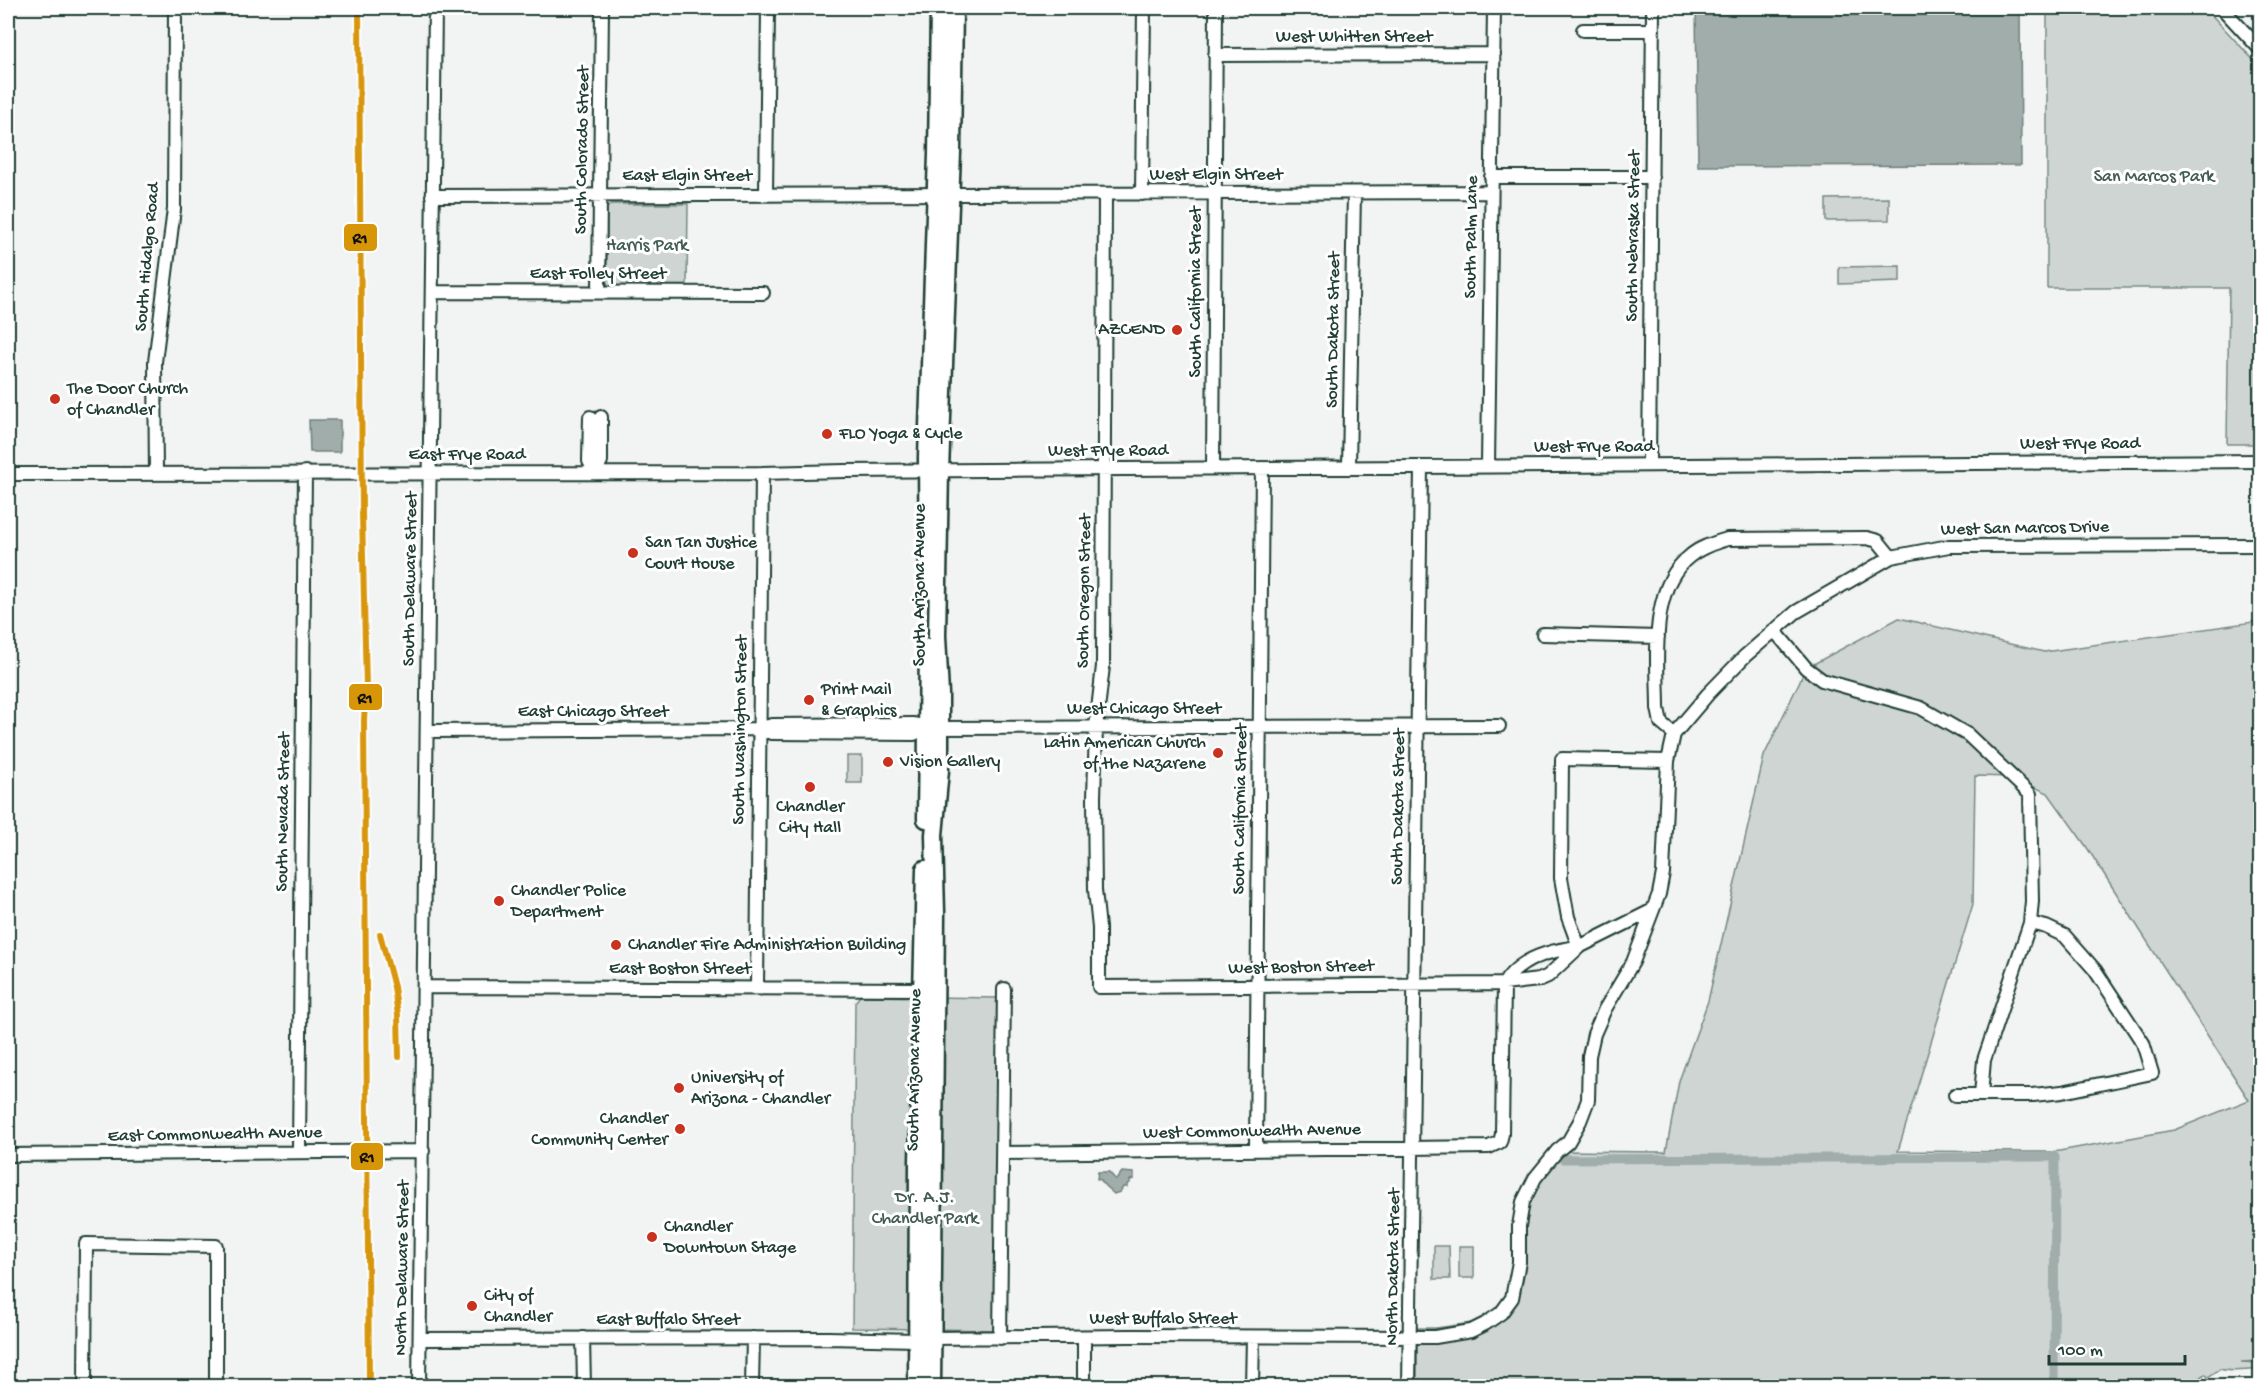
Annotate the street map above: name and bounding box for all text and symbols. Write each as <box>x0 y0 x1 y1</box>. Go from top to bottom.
street label: West Whitten Street <box>1276 27 1434 48</box>
street label: South Colorado Street <box>571 64 595 234</box>
street label: South Nebraska Street <box>1622 149 1646 322</box>
street label: West Elgin Street <box>1150 165 1284 186</box>
street label: East Elgin Street <box>622 166 753 187</box>
park label: San Marcos Park <box>2094 167 2216 188</box>
street label: South Palm Lane <box>1460 175 1484 299</box>
street label: South Hidalgo Road <box>131 180 165 332</box>
street label: South California Street <box>1186 205 1207 377</box>
line badge: R1 <box>343 223 378 252</box>
text: R1 <box>352 231 367 250</box>
park label: Harris Park <box>606 236 690 257</box>
street label: South Dakota Street <box>1322 250 1346 408</box>
street label: East Folley Street <box>530 264 668 285</box>
place label: AZCEND <box>1098 320 1165 341</box>
marker: AZCEND <box>1170 323 1184 337</box>
place label: The Door Church of Chandler <box>66 379 189 421</box>
marker: The Door Church of Chandler <box>48 392 62 406</box>
place label: FLO Yoga & Cycle <box>838 424 963 445</box>
marker: FLO Yoga & Cycle <box>820 427 834 441</box>
street label: West Frye Road <box>2020 434 2142 455</box>
street label: West Frye Road <box>1534 437 1656 458</box>
street label: West Frye Road <box>1048 441 1170 462</box>
street label: East Frye Road <box>409 445 527 466</box>
street label: South Delaware Street <box>399 490 423 666</box>
street label: South Arizona Avenue <box>910 503 931 666</box>
street label: South Oregon Street <box>1073 512 1097 668</box>
street label: West San Marcos Drive <box>1941 517 2110 541</box>
place label: San Tan Justice Court House <box>645 533 758 575</box>
marker: San Tan Justice Court House <box>626 546 640 560</box>
street label: South Washington Street <box>729 634 753 825</box>
place label: Print Mail & Graphics <box>820 680 898 722</box>
line badge: R1 <box>348 683 383 711</box>
text: R1 <box>357 691 372 710</box>
marker: Print Mail & Graphics <box>802 693 816 707</box>
street label: West Chicago Street <box>1067 699 1223 720</box>
street label: East Chicago Street <box>518 702 670 723</box>
street label: South California Street <box>1229 722 1253 895</box>
street label: South Dakota Street <box>1387 727 1411 885</box>
street label: South Nevada Street <box>272 731 296 892</box>
place label: Latin American Church of the Nazarene <box>1043 733 1207 775</box>
marker: Latin American Church of the Nazarene <box>1211 746 1225 760</box>
place label: Vision Gallery <box>899 752 1001 773</box>
marker: Vision Gallery <box>881 755 895 769</box>
marker: Chandler City Hall <box>803 780 817 794</box>
place label: Chandler City Hall <box>776 797 846 839</box>
place label: Chandler Police Department <box>510 881 627 923</box>
marker: Chandler Police Department <box>492 894 506 908</box>
place label: Chandler Fire Administration Building <box>628 935 906 956</box>
marker: Chandler Fire Administration Building <box>609 938 623 952</box>
street label: West Boston Street <box>1228 956 1376 980</box>
street label: East Boston Street <box>609 959 753 980</box>
street label: South Arizona Avenue <box>903 988 927 1151</box>
place label: University of Arizona - Chandler <box>691 1068 832 1110</box>
marker: University of Arizona - Chandler <box>672 1081 686 1095</box>
place label: Chandler Community Center <box>531 1109 670 1151</box>
street label: West Commonwealth Avenue <box>1143 1120 1362 1144</box>
marker: Chandler Community Center <box>673 1122 687 1136</box>
street label: East Commonwealth Avenue <box>108 1123 323 1147</box>
line badge: R1 <box>350 1142 384 1171</box>
text: R1 <box>359 1150 374 1169</box>
street label: North Delaware Street <box>391 1178 415 1356</box>
street label: North Dakota Street <box>1382 1186 1406 1346</box>
park label: Dr. A.J. Chandler Park <box>872 1188 980 1230</box>
place label: Chandler Downtown Stage <box>663 1217 797 1259</box>
marker: Chandler Downtown Stage <box>645 1230 659 1244</box>
place label: City of Chandler <box>484 1286 554 1328</box>
marker: City of Chandler <box>465 1299 479 1313</box>
street label: West Buffalo Street <box>1089 1309 1238 1330</box>
street label: East Buffalo Street <box>596 1310 741 1331</box>
scale bar <box>2049 1328 2186 1366</box>
text: 100 m <box>2057 1341 2103 1362</box>

